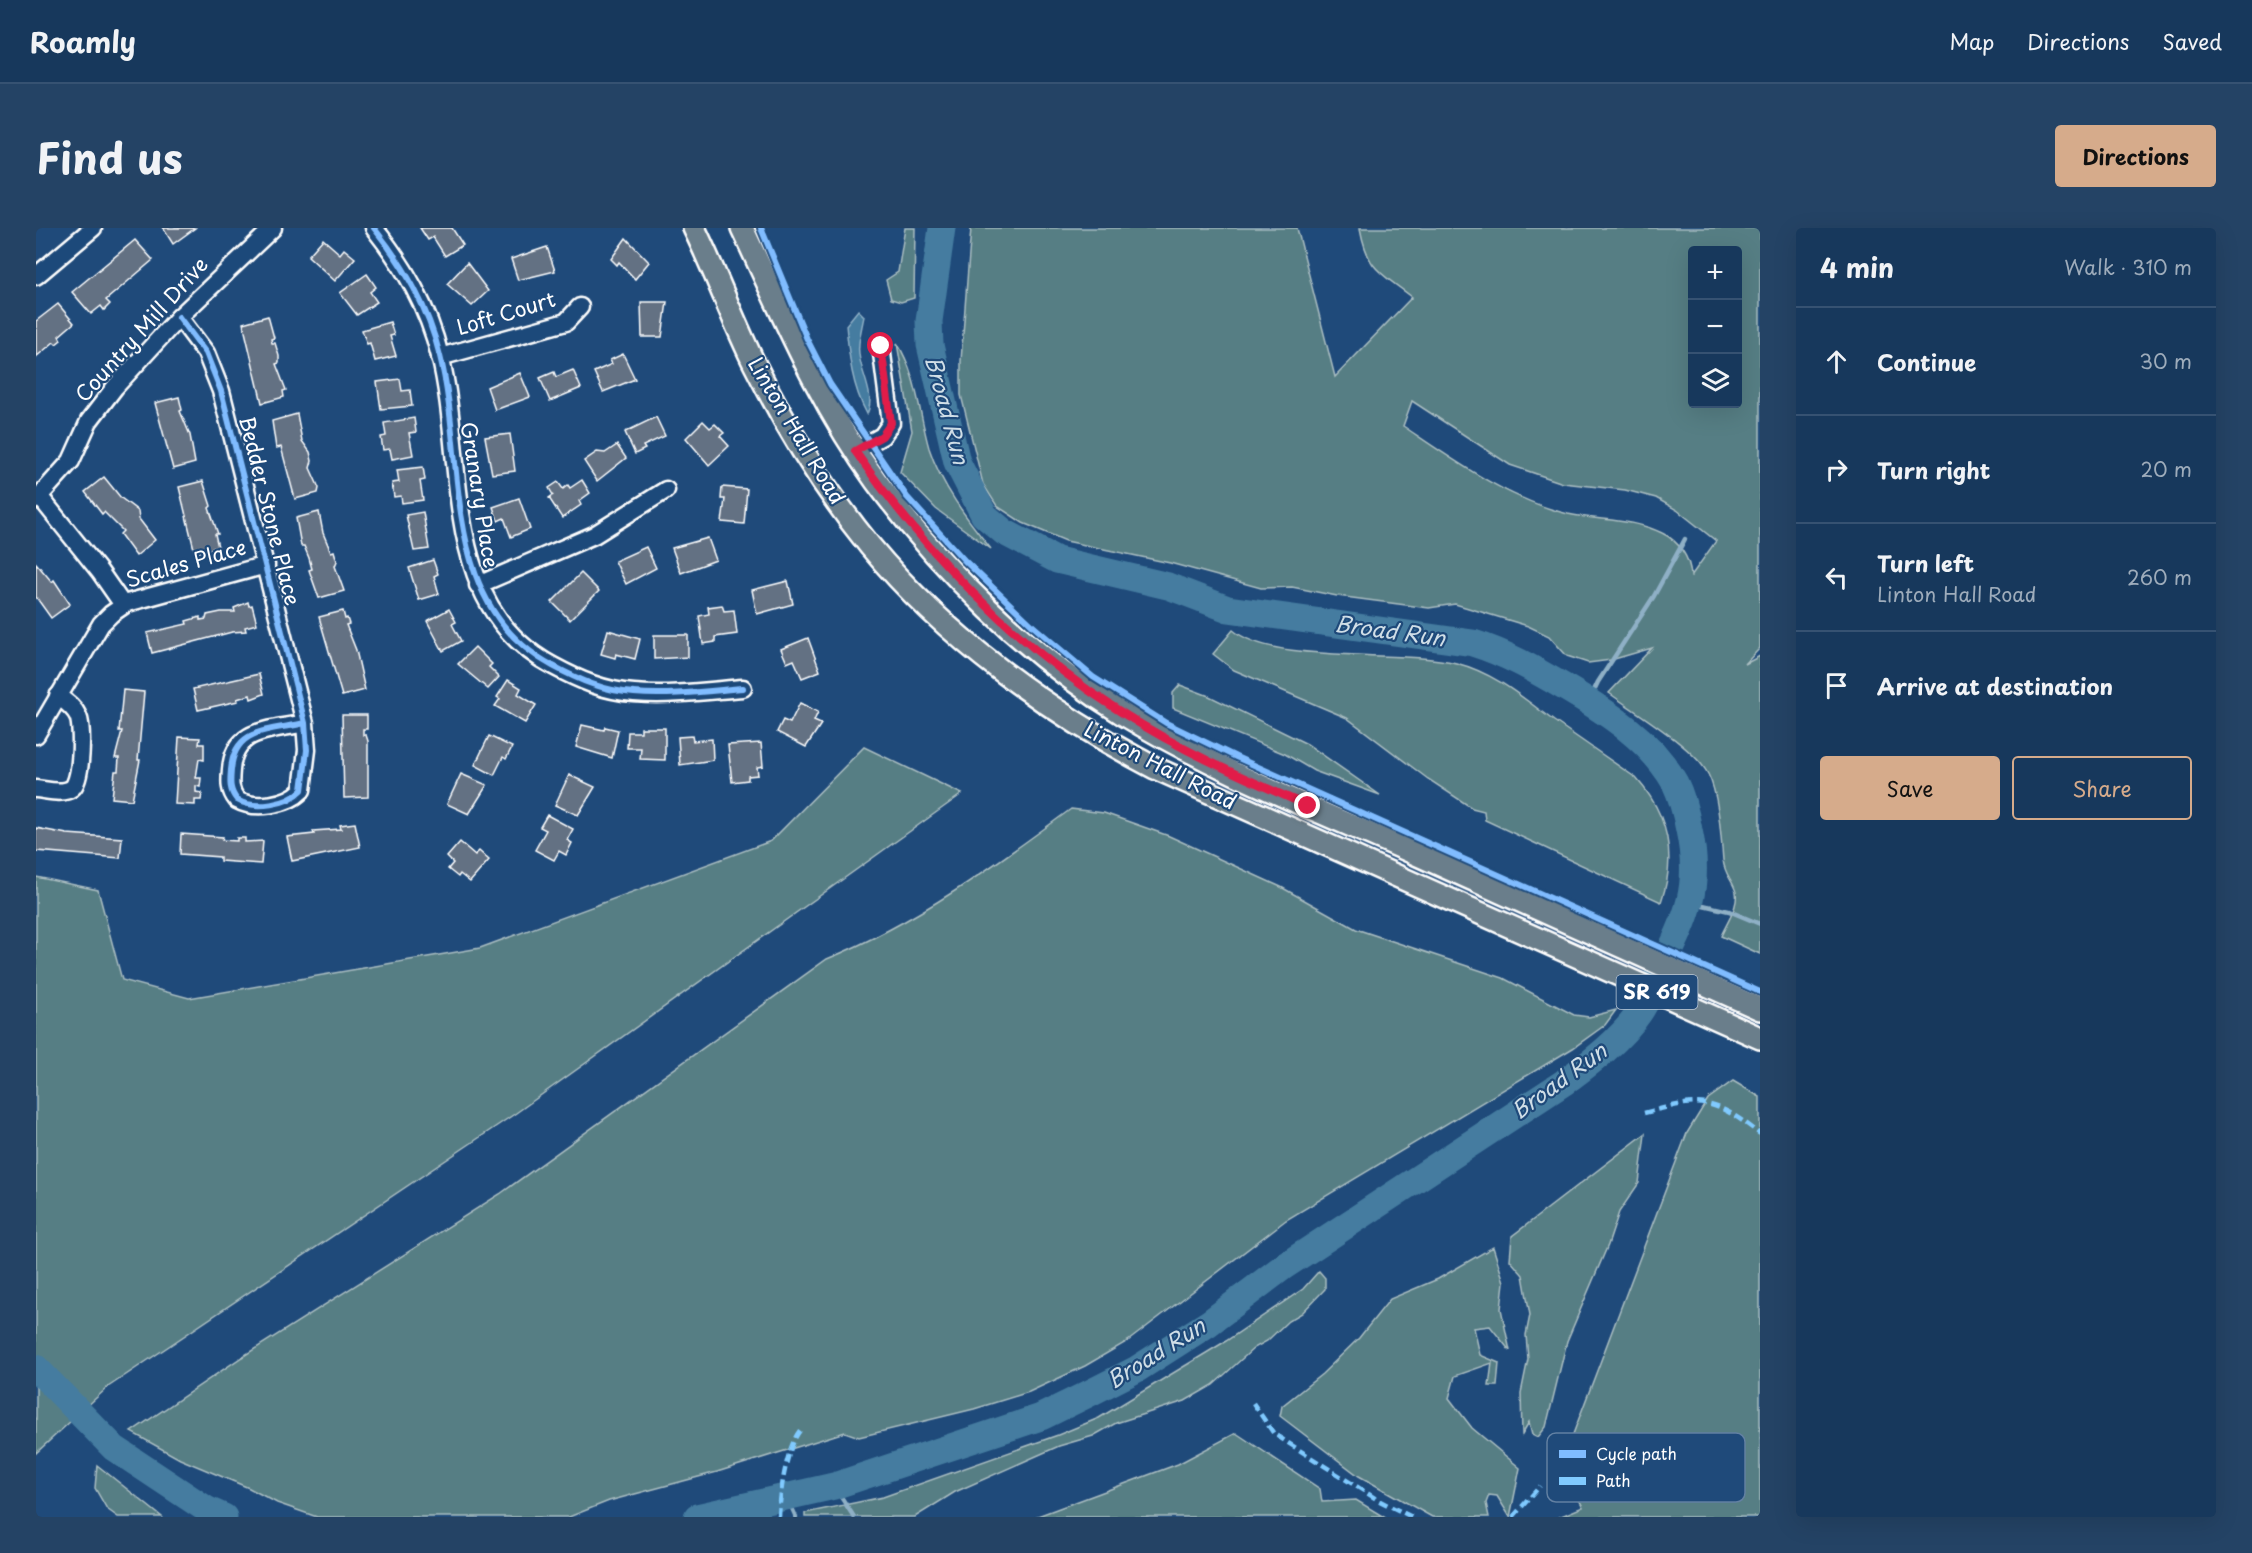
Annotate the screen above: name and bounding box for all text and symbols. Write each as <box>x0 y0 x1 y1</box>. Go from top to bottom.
text: Roamly <box>30 20 136 63</box>
text: Map <box>1949 25 1994 57</box>
text: Directions <box>2027 25 2129 57</box>
text: Saved <box>2162 25 2222 57</box>
text: Find us <box>36 125 183 188</box>
button: Directions <box>2055 125 2216 187</box>
map controls <box>1688 246 1742 408</box>
button: + <box>1688 246 1742 300</box>
text: 4 min <box>1820 248 1894 287</box>
street label: Country Mill Drive <box>66 249 215 408</box>
text: Walk · 310 m <box>2064 252 2192 282</box>
street label: Loft Court <box>452 282 559 342</box>
button: − <box>1688 300 1742 354</box>
route start <box>867 332 893 358</box>
icon: ahead <box>1820 345 1853 378</box>
text: Continue <box>1877 345 1976 378</box>
text: 30 m <box>2139 346 2192 376</box>
street label: Linton Hall Road <box>741 350 855 510</box>
water label: Broad Run <box>918 352 979 469</box>
button: layers <box>1688 354 1742 408</box>
street label: Bedder Stone Place <box>232 412 310 609</box>
street label: Granary Place <box>454 419 508 570</box>
icon: right <box>1820 453 1853 486</box>
text: Turn right <box>1877 453 1990 486</box>
text: 20 m <box>2140 454 2192 484</box>
street label: Scales Place <box>122 530 249 595</box>
text: Turn left <box>1877 546 1974 579</box>
icon: left <box>1820 561 1853 594</box>
text: 260 m <box>2127 562 2192 592</box>
text: Linton Hall Road <box>1877 579 2036 609</box>
water label: Broad Run <box>1333 605 1449 654</box>
icon: arrive <box>1820 669 1853 702</box>
text: Arrive at destination <box>1877 669 2113 702</box>
street label: Linton Hall Road <box>1079 712 1243 816</box>
button: Save <box>1820 756 2000 820</box>
button: Share <box>2012 756 2192 820</box>
route end <box>1294 792 1320 818</box>
road number: SR 619 <box>1616 975 1698 1009</box>
water label: Broad Run <box>1503 1033 1614 1126</box>
water label: Broad Run <box>1099 1307 1213 1395</box>
legend <box>1547 1433 1745 1502</box>
text: Cycle path <box>1596 1441 1677 1465</box>
text: Path <box>1596 1468 1631 1492</box>

